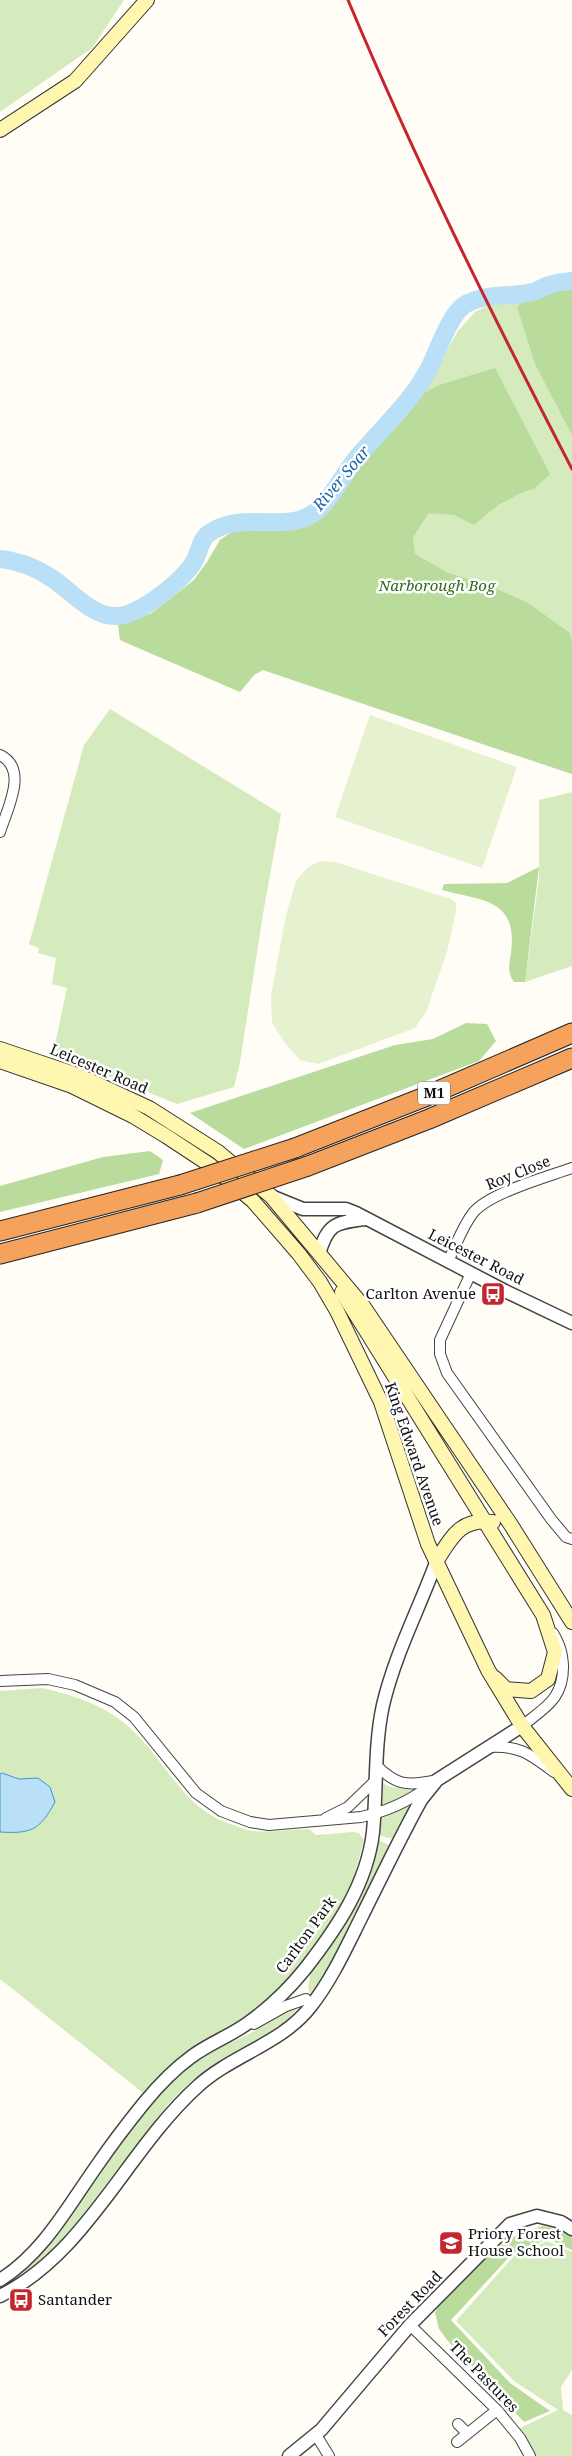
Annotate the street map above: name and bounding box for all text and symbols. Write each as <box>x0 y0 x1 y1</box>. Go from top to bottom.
water label: River Soar <box>307 441 375 516</box>
park label: Narborough Bog <box>378 575 496 595</box>
street label: Leicester Road <box>47 1038 152 1098</box>
road number: M1 <box>418 1082 450 1104</box>
street label: Roy Close <box>482 1150 553 1194</box>
street label: Leicester Road <box>425 1223 528 1289</box>
bus stop icon: Carlton Avenue <box>480 1281 506 1307</box>
place label: Carlton Avenue <box>366 1283 476 1303</box>
street label: King Edward Avenue <box>381 1379 449 1528</box>
street label: Carlton Park <box>271 1892 340 1977</box>
place label: Priory Forest House School <box>468 2223 564 2260</box>
school or university icon: Priory Forest House School <box>438 2230 464 2256</box>
street label: Forest Road <box>373 2266 446 2340</box>
bus stop icon: Santander <box>8 2287 34 2313</box>
place label: Santander <box>38 2289 112 2309</box>
street label: The Pastures <box>446 2336 524 2416</box>

